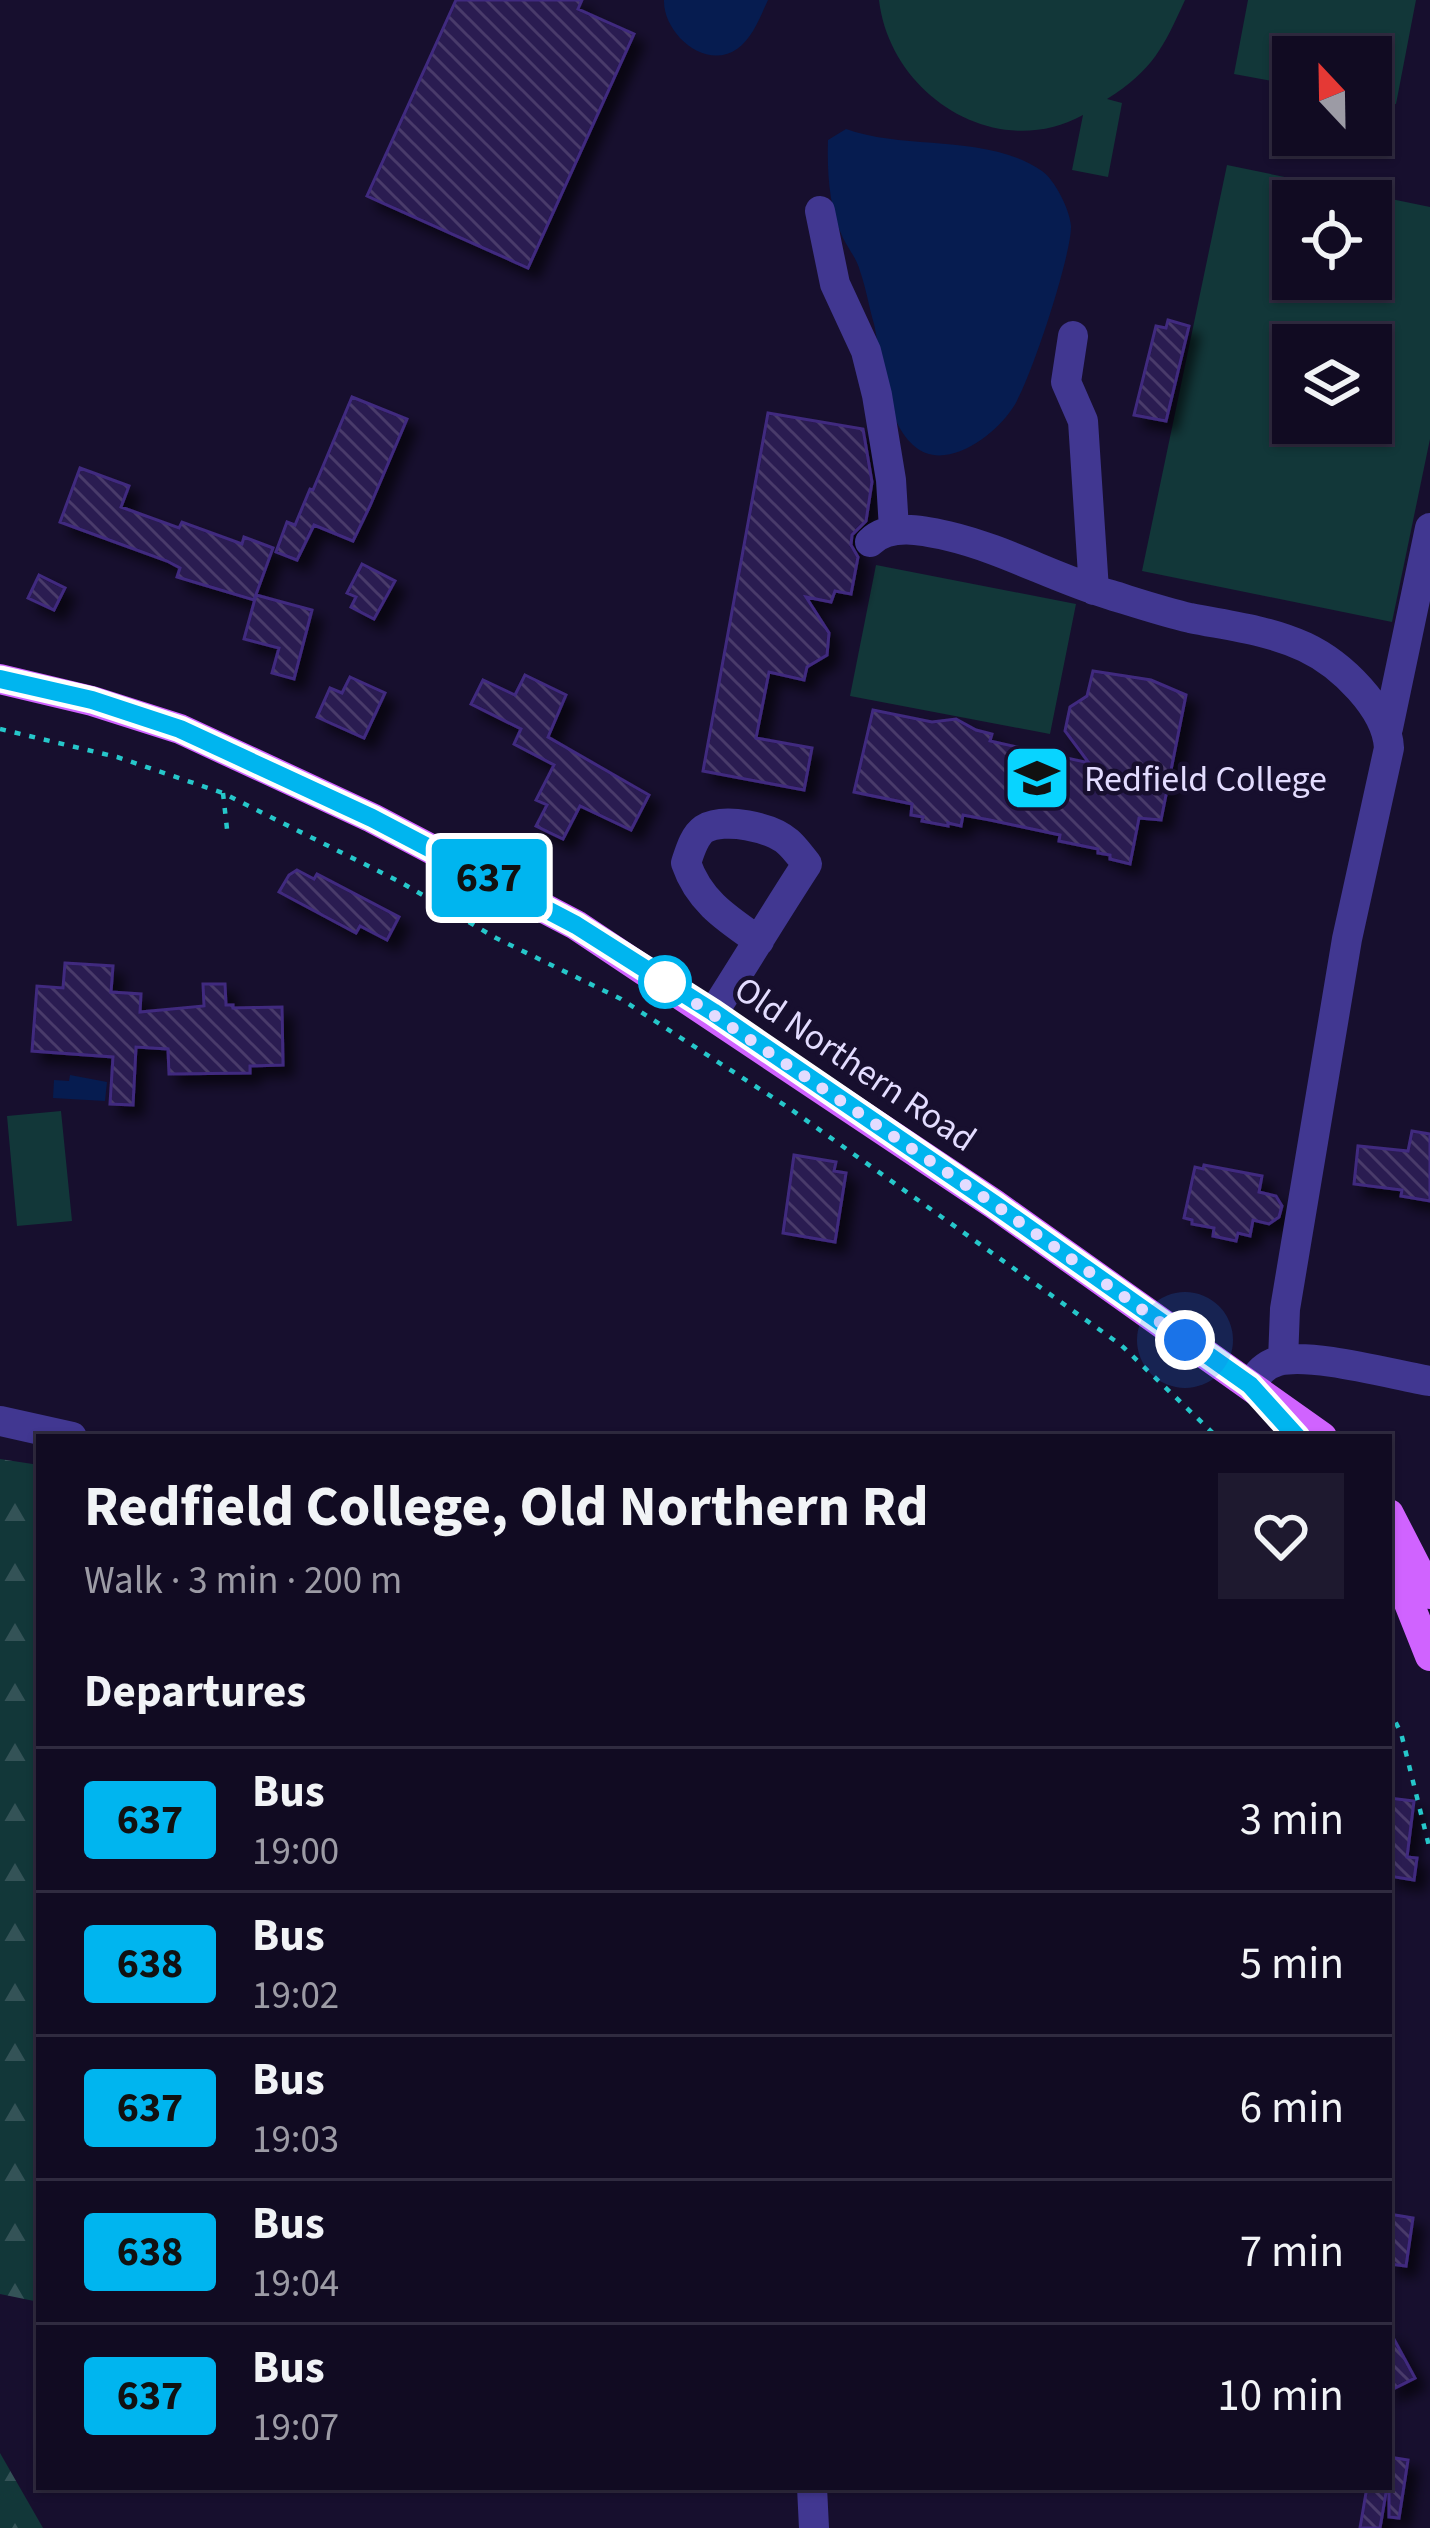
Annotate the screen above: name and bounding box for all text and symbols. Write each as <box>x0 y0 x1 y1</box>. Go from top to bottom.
north arrow <box>1272 36 1392 156</box>
map controls <box>1272 36 1392 444</box>
button: locate <box>1272 180 1392 300</box>
button: layers <box>1272 324 1392 444</box>
school or university icon: Redfield College <box>1002 743 1072 813</box>
place label: Redfield College <box>1084 754 1327 805</box>
line badge: 637 <box>420 839 558 917</box>
text: 637 <box>456 848 522 908</box>
unlabelled marker <box>640 957 690 1007</box>
street label: Old Northern Road <box>724 964 986 1164</box>
your location <box>1155 1310 1215 1370</box>
text: Redfield College, Old Northern Rd <box>84 1467 929 1548</box>
button: heart <box>1218 1473 1344 1599</box>
text: Walk · 3 min · 200 m <box>84 1553 402 1609</box>
text: Departures <box>84 1660 306 1724</box>
text: Bus <box>252 1760 325 1824</box>
text: 3 min <box>1240 1788 1344 1852</box>
text: 637 <box>117 1790 183 1850</box>
text: 19:00 <box>252 1824 339 1880</box>
text: Bus <box>252 1904 325 1968</box>
text: 5 min <box>1240 1932 1344 1996</box>
text: 638 <box>117 1934 183 1994</box>
text: 19:02 <box>252 1968 339 2024</box>
text: Bus <box>252 2048 325 2112</box>
text: 6 min <box>1240 2076 1344 2140</box>
text: 637 <box>117 2078 183 2138</box>
text: 19:03 <box>252 2112 339 2168</box>
text: Bus <box>252 2192 325 2256</box>
text: 7 min <box>1240 2220 1344 2284</box>
text: 638 <box>117 2222 183 2282</box>
text: 19:04 <box>252 2256 339 2312</box>
text: Bus <box>252 2336 325 2400</box>
text: 10 min <box>1217 2364 1344 2428</box>
text: 637 <box>117 2366 183 2426</box>
text: 19:07 <box>252 2400 339 2456</box>

